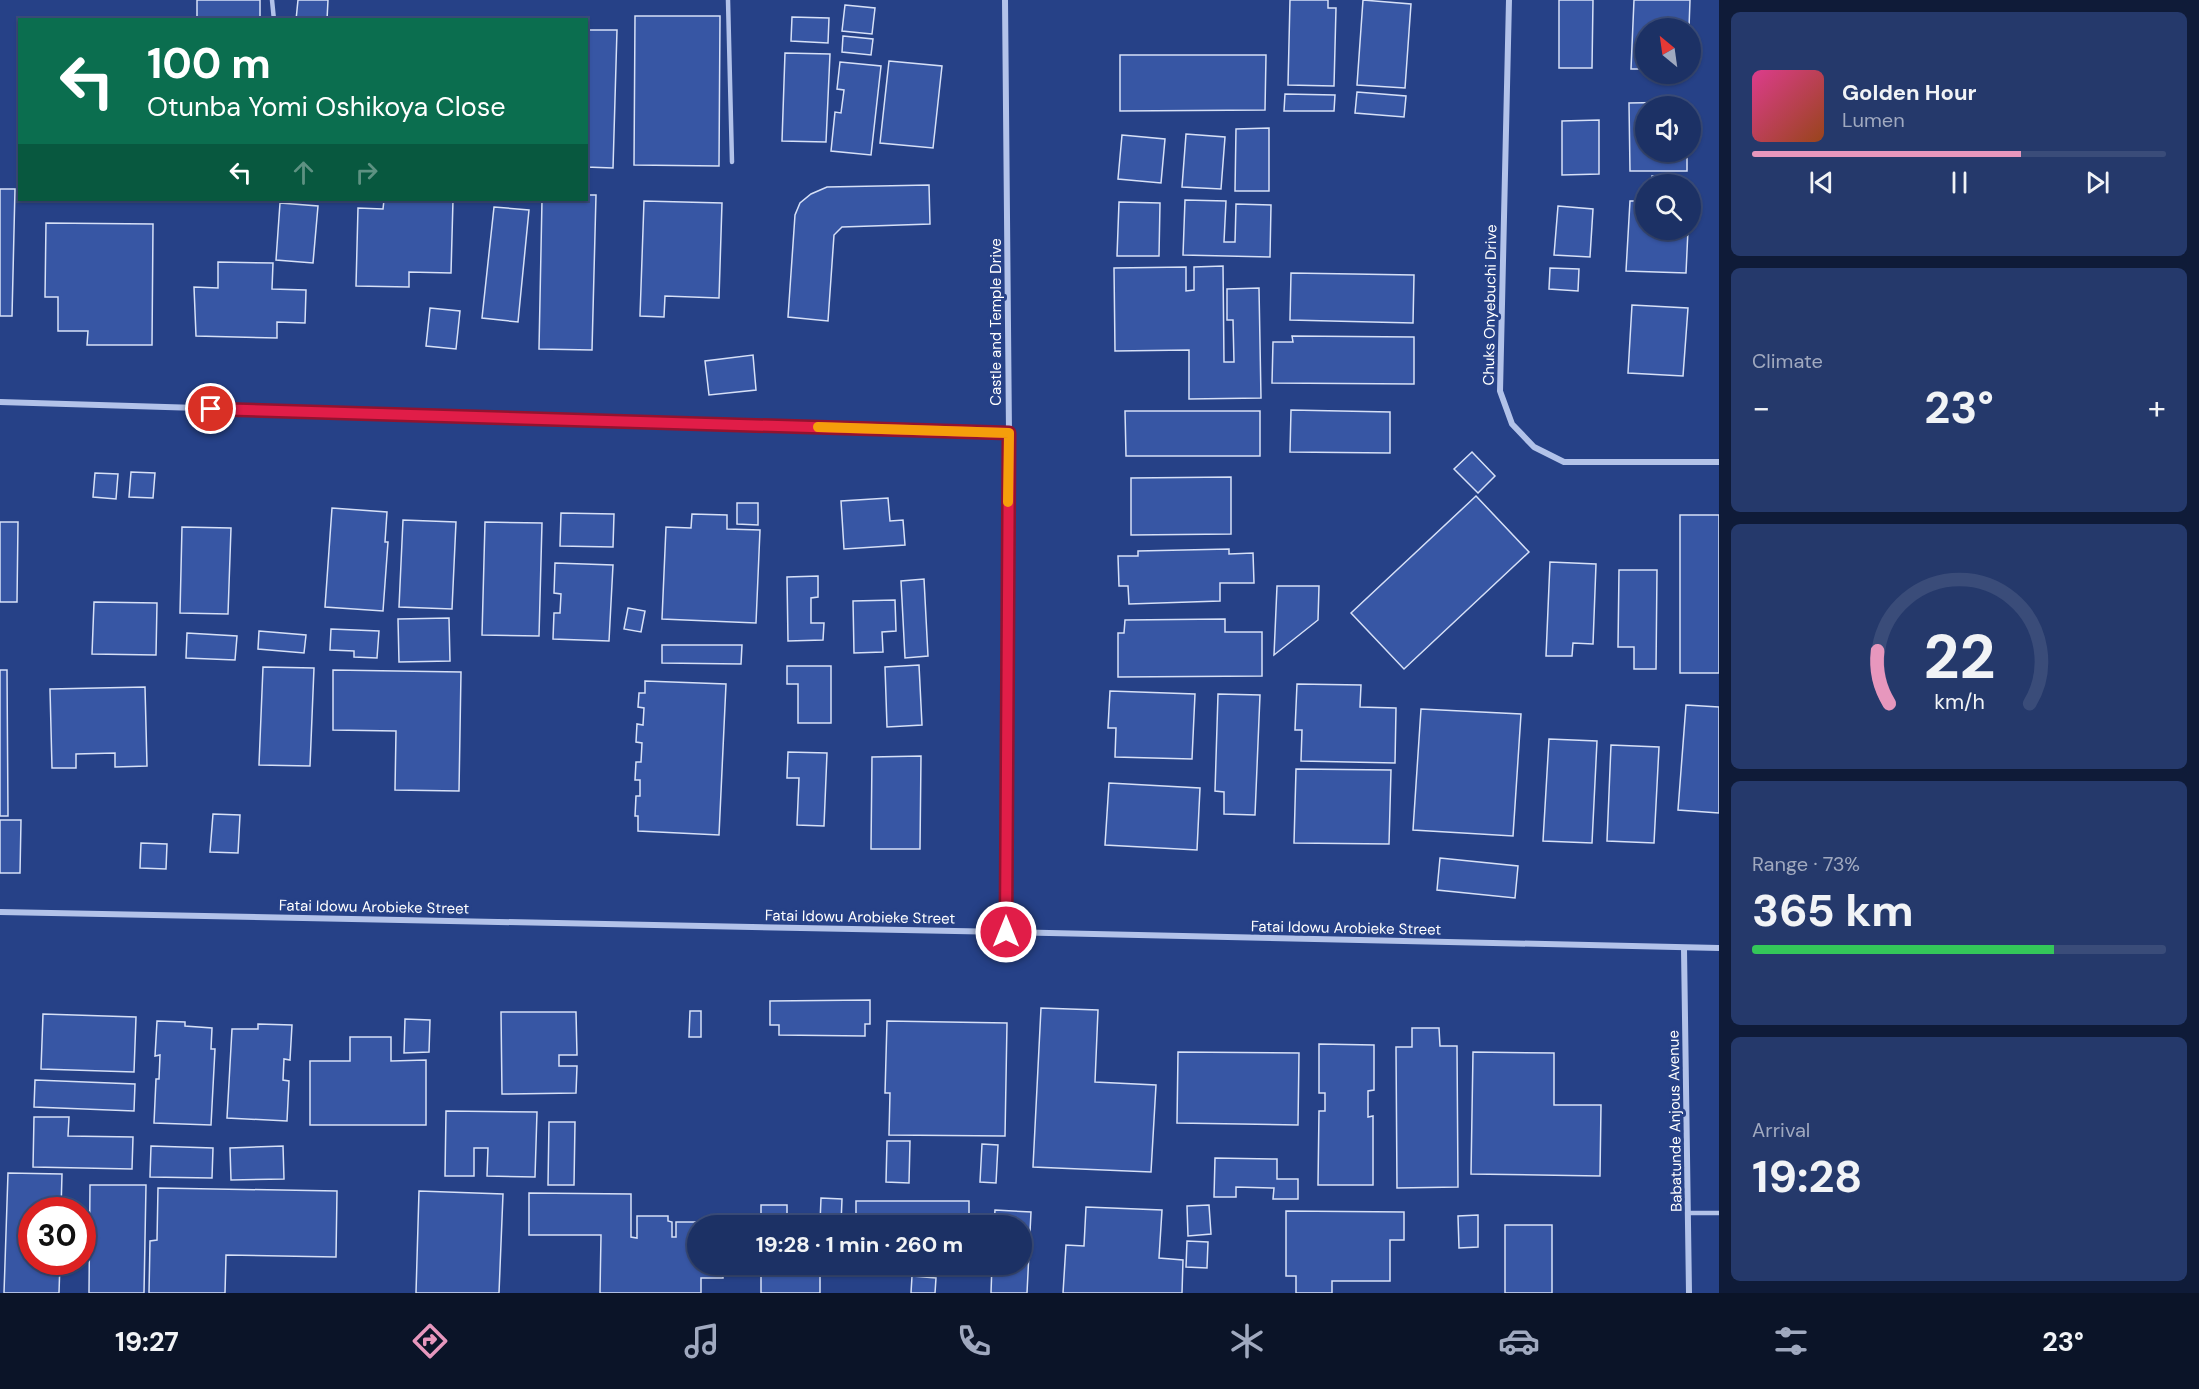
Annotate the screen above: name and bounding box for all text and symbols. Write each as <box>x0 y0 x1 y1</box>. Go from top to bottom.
north arrow <box>1635 18 1701 84</box>
map controls <box>1635 18 1701 240</box>
text: 100 m <box>147 36 271 91</box>
icon: left <box>48 42 126 120</box>
text: Golden Hour <box>1842 78 1977 107</box>
text: Otunba Yomi Oshikoya Close <box>147 89 506 124</box>
button: sound <box>1635 96 1701 162</box>
text: Lumen <box>1842 107 1905 133</box>
icon: left <box>224 156 257 189</box>
icon: ahead <box>287 156 320 189</box>
icon: right <box>350 156 383 189</box>
icon: previous <box>1805 166 1838 199</box>
icon: pause <box>1943 166 1976 199</box>
icon: next <box>2081 166 2114 199</box>
button: search <box>1635 174 1701 240</box>
street label: Chuks Onyebuchi Drive <box>1479 224 1501 386</box>
street label: Castle and Temple Drive <box>986 238 1006 406</box>
text: Climate <box>1752 348 1823 374</box>
text: 23° <box>1924 378 1994 437</box>
pin <box>185 383 236 434</box>
text: − <box>1752 386 1770 429</box>
text: + <box>2148 386 2166 429</box>
icon: arrive <box>194 392 227 425</box>
text: 22 <box>1923 616 1995 697</box>
text: km/h <box>1934 688 1984 716</box>
text: Range · 73% <box>1752 851 1860 877</box>
text: 365 km <box>1752 881 1914 940</box>
street label: Fatai Idowu Arobieke Street <box>279 895 469 919</box>
position arrow <box>974 900 1038 964</box>
street label: Fatai Idowu Arobieke Street <box>765 905 955 929</box>
street label: Fatai Idowu Arobieke Street <box>1251 916 1441 940</box>
street label: Babatunde Anjous Avenue <box>1663 1030 1687 1212</box>
text: Arrival <box>1752 1117 1810 1143</box>
text: 19:28 <box>1752 1147 1863 1206</box>
speed limit sign: 30 <box>18 1197 96 1275</box>
text: 19:28 · 1 min · 260 m <box>756 1230 963 1259</box>
icon: directions <box>409 1320 451 1362</box>
icon: music <box>681 1320 723 1362</box>
icon: phone <box>953 1320 995 1362</box>
icon: climate <box>1226 1320 1268 1362</box>
icon: car <box>1498 1320 1540 1362</box>
icon: filters <box>1770 1320 1812 1362</box>
text: 19:27 <box>115 1324 179 1359</box>
text: 23° <box>2042 1324 2084 1359</box>

